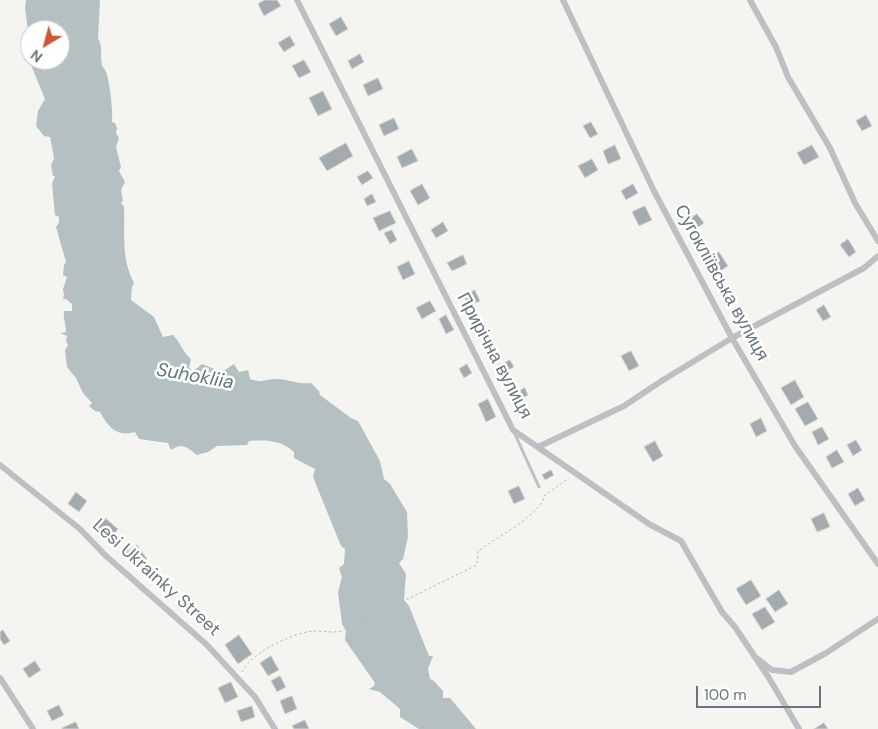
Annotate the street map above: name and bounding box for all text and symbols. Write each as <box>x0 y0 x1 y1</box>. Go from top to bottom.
north arrow <box>20 20 70 70</box>
text: N <box>27 46 46 66</box>
street label: Сугокліївська вулиця <box>669 201 773 365</box>
street label: Прирічна вулиця <box>452 289 536 423</box>
water label: Suhokliia <box>155 359 235 395</box>
street label: Lesi Ukrainky Street <box>88 515 224 641</box>
scale bar <box>698 676 823 708</box>
text: 100 m <box>704 685 747 705</box>

